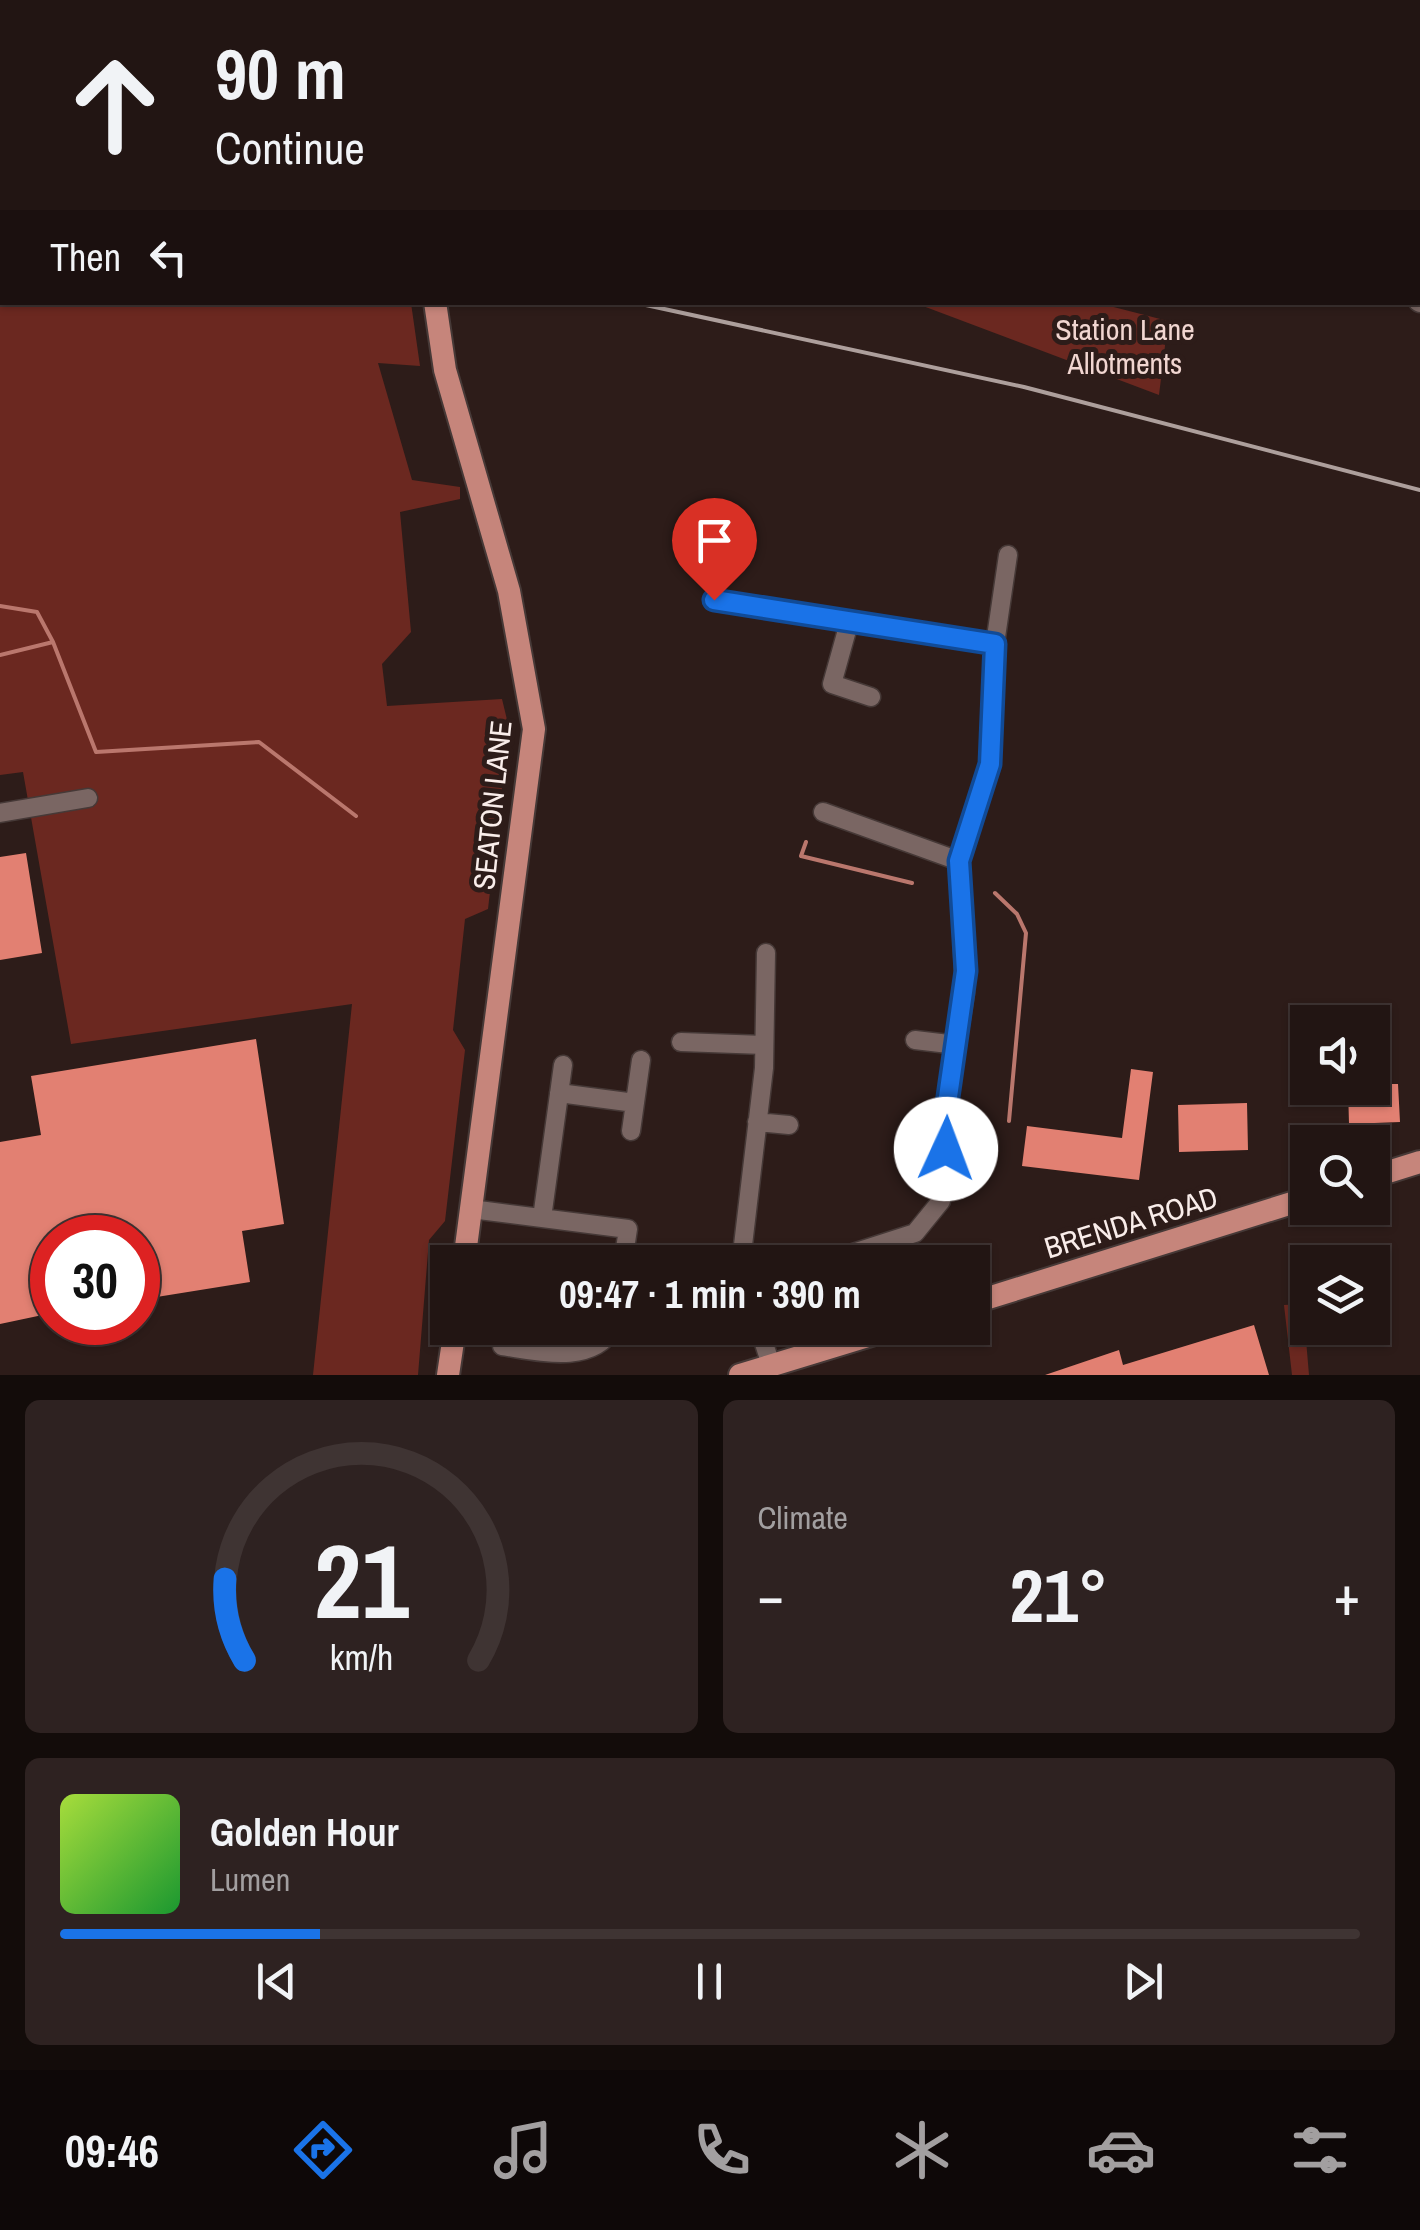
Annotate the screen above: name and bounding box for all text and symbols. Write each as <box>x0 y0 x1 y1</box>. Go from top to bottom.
text: 90 m <box>215 27 346 121</box>
icon: ahead <box>50 40 180 170</box>
text: Continue <box>215 117 365 178</box>
icon: left <box>141 230 196 285</box>
text: Then <box>50 232 121 283</box>
park label: Station Lane Allotments <box>1055 309 1195 383</box>
pin <box>672 498 757 601</box>
icon: arrive <box>687 513 742 568</box>
street label: SEATON LANE <box>463 718 521 892</box>
map controls <box>1290 1005 1390 1345</box>
button: sound <box>1290 1005 1390 1105</box>
position arrow <box>894 1097 998 1201</box>
button: search <box>1290 1125 1390 1225</box>
street label: BRENDA ROAD <box>1040 1177 1222 1267</box>
speed limit sign: 30 <box>30 1215 160 1345</box>
button: layers <box>1290 1245 1390 1345</box>
text: 09:47 · 1 min · 390 m <box>559 1269 861 1320</box>
text: Climate <box>758 1496 848 1539</box>
text: 21 <box>314 1510 409 1650</box>
text: 21° <box>1010 1544 1108 1645</box>
text: − <box>758 1558 784 1632</box>
text: + <box>1334 1558 1360 1632</box>
text: km/h <box>329 1633 393 1681</box>
text: Golden Hour <box>210 1807 399 1858</box>
text: Lumen <box>210 1858 290 1901</box>
icon: previous <box>249 1954 304 2009</box>
icon: pause <box>682 1954 737 2009</box>
icon: next <box>1116 1954 1171 2009</box>
icon: directions <box>288 2115 358 2185</box>
icon: music <box>488 2115 558 2185</box>
icon: phone <box>687 2115 757 2185</box>
icon: climate <box>887 2115 957 2185</box>
icon: car <box>1086 2115 1156 2185</box>
icon: filters <box>1285 2115 1355 2185</box>
text: 09:46 <box>65 2120 159 2181</box>

